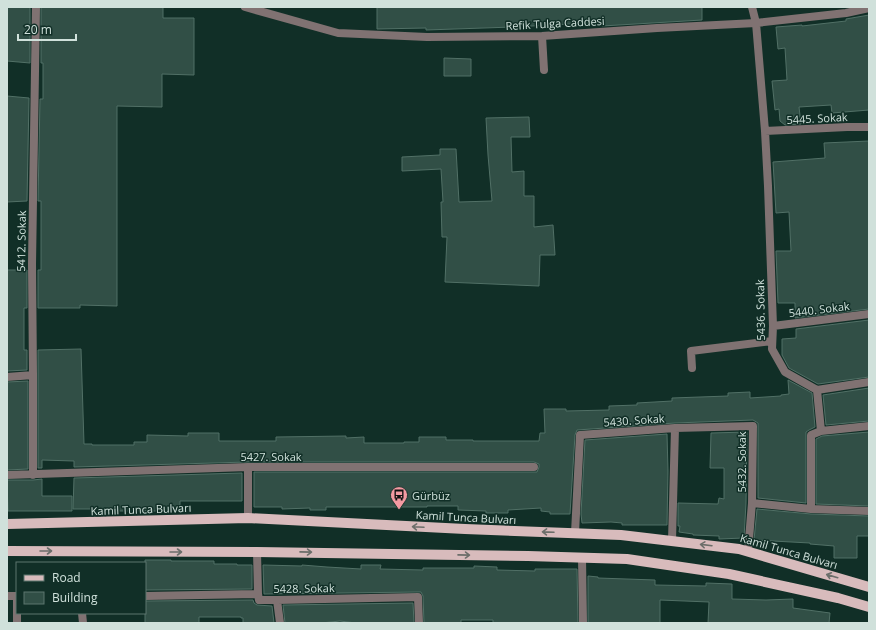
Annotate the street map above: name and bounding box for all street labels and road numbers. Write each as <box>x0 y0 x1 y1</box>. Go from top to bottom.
street label: Refik Tulga Caddesi <box>505 13 605 33</box>
street label: 5445. Sokak <box>786 109 848 127</box>
street label: 5412. Sokak <box>13 210 29 272</box>
street label: 5436. Sokak <box>752 279 768 341</box>
street label: 5440. Sokak <box>788 298 851 320</box>
street label: 5430. Sokak <box>603 410 665 430</box>
street label: 5432. Sokak <box>734 431 749 493</box>
street label: 5427. Sokak <box>240 449 302 464</box>
street label: Kamil Tunca Bulvarı <box>90 500 192 518</box>
street label: Kamil Tunca Bulvarı <box>415 507 517 527</box>
street label: Kamil Tunca Bulvarı <box>739 530 839 572</box>
street label: 5428. Sokak <box>273 580 335 596</box>

